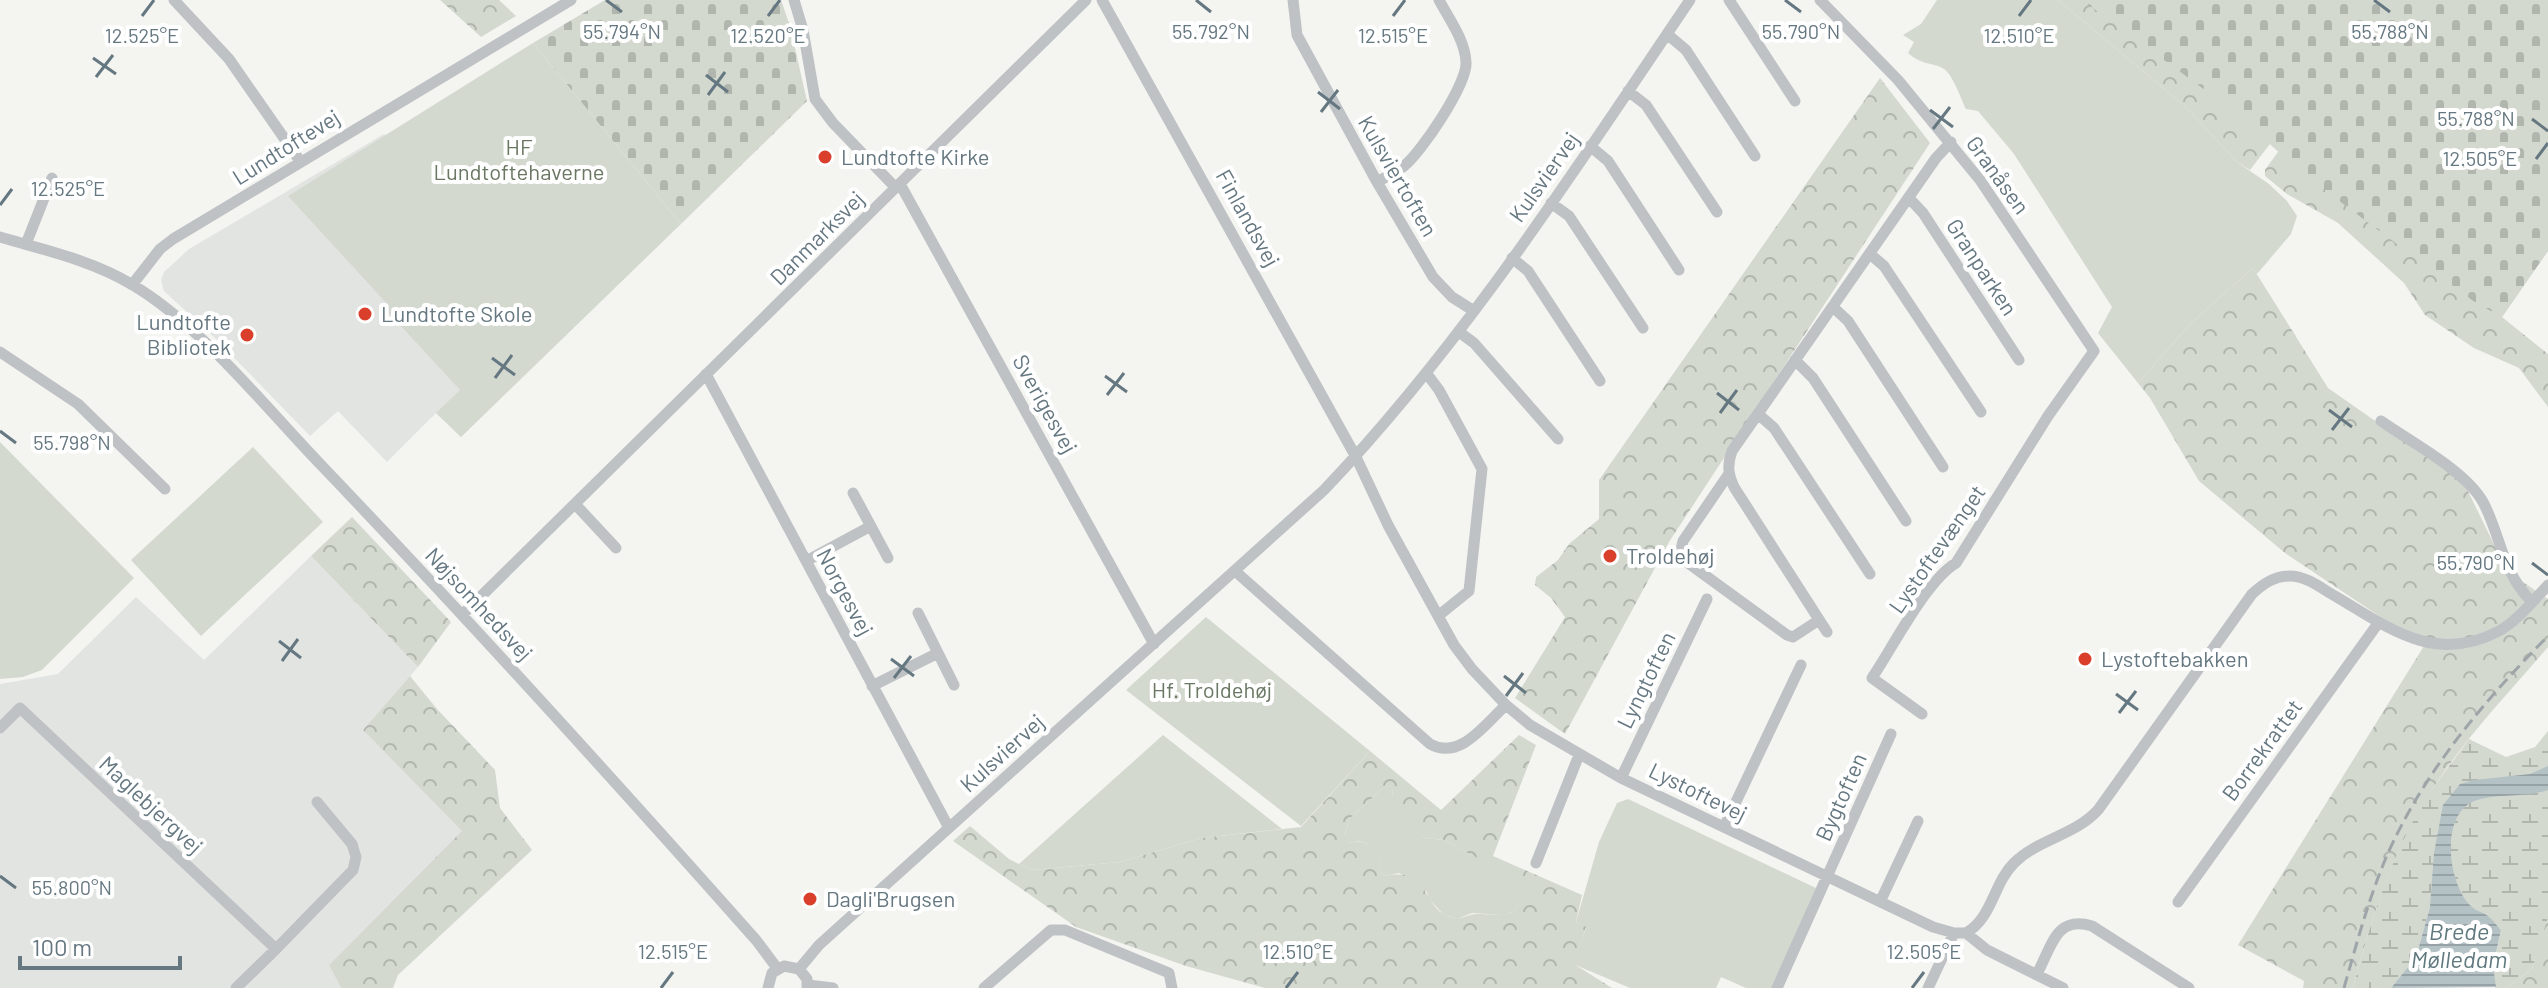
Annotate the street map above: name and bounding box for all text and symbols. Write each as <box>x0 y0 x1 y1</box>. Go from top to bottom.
text: 55.794°N <box>583 19 661 43</box>
text: 55.792°N <box>1172 19 1250 43</box>
text: 55.790°N <box>1762 19 1840 43</box>
text: 55.788°N <box>2351 19 2429 43</box>
text: 12.525°E <box>105 23 179 47</box>
text: 12.520°E <box>730 23 806 47</box>
text: 12.515°E <box>1358 23 1428 47</box>
text: 12.510°E <box>1983 23 2055 47</box>
street label: Lundtoftevej <box>227 103 344 189</box>
text: 55.788°N <box>2437 106 2515 130</box>
street label: Kulsviertoften <box>1354 111 1444 240</box>
street label: Kulsviervej <box>1503 126 1584 226</box>
street label: Granåsen <box>1962 130 2036 218</box>
park label: HF Lundtoftehaverne <box>434 133 605 184</box>
place label: Lundtofte Kirke <box>841 143 990 169</box>
text: 12.505°E <box>2443 146 2517 170</box>
marker: Lundtofte Kirke <box>816 148 834 166</box>
street label: Finlandsvej <box>1212 164 1286 271</box>
text: 12.525°E <box>31 176 105 200</box>
street label: Danmarksvej <box>764 185 869 290</box>
street label: Granparken <box>1942 213 2024 320</box>
place label: Lundtofte Skole <box>381 300 532 326</box>
marker: Lundtofte Skole <box>356 305 374 323</box>
place label: Lundtofte Bibliotek <box>136 308 231 359</box>
marker: Lundtofte Bibliotek <box>238 326 256 344</box>
street label: Sverigesvej <box>1008 350 1084 457</box>
text: 55.798°N <box>33 430 111 454</box>
street label: Lystoftevænget <box>1882 479 1990 618</box>
street label: Nøjsomhedsvej <box>421 541 539 665</box>
place label: Troldehøj <box>1626 542 1715 568</box>
street label: Norgesvej <box>812 543 880 640</box>
marker: Troldehøj <box>1601 547 1619 565</box>
text: 55.790°N <box>2437 550 2515 574</box>
street label: Lyngtoften <box>1610 627 1680 732</box>
place label: Lystoftebakken <box>2101 645 2249 671</box>
marker: Lystoftebakken <box>2076 650 2094 668</box>
park label: Hf. Troldehøj <box>1152 676 1272 702</box>
street label: Borrekrattet <box>2216 694 2307 805</box>
street label: Kulsviervej <box>954 708 1049 797</box>
street label: Bygtoften <box>1809 749 1871 845</box>
street label: Maglebjergvej <box>95 750 209 859</box>
street label: Lystoftevej <box>1645 756 1752 826</box>
text: 55.800°N <box>32 875 112 899</box>
place label: Dagli'Brugsen <box>826 885 955 911</box>
marker: Dagli'Brugsen <box>801 890 819 908</box>
water label: Brede Mølledam <box>2411 916 2507 973</box>
scale bar <box>20 920 180 970</box>
text: 100 m <box>32 932 92 961</box>
text: 12.515°E <box>638 939 708 963</box>
text: 12.510°E <box>1262 939 1334 963</box>
text: 12.505°E <box>1887 939 1961 963</box>

